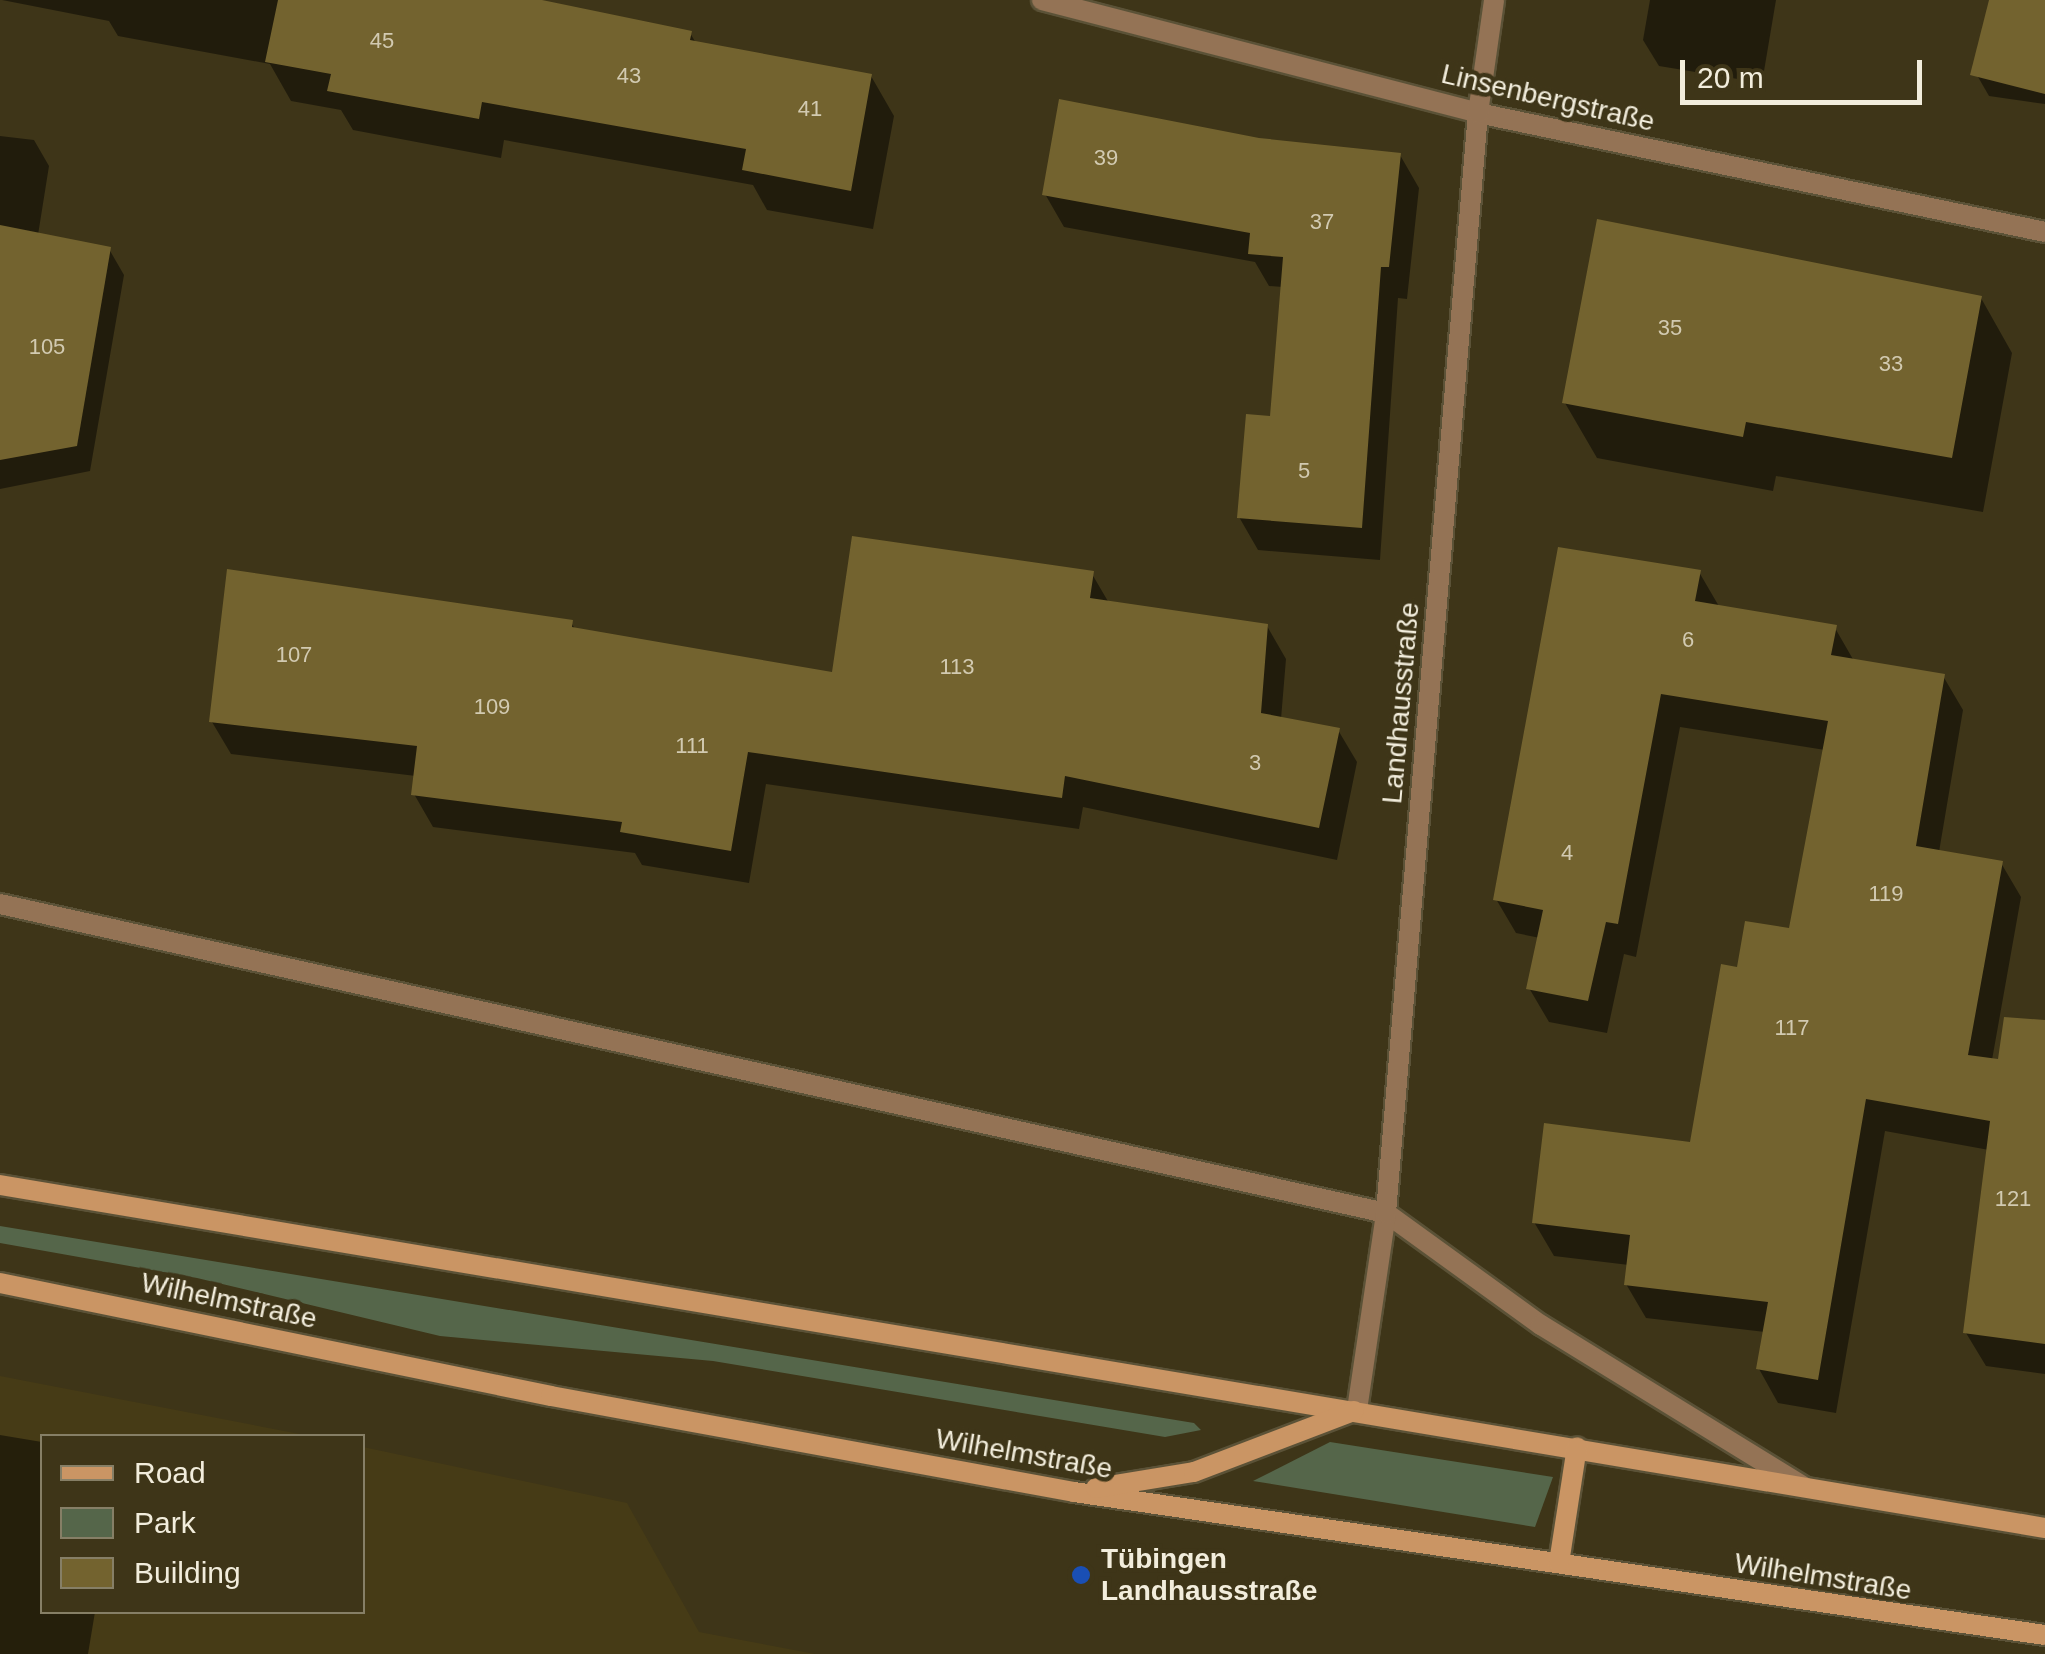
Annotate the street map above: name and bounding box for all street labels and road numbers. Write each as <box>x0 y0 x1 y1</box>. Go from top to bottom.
street label: Linsenbergstraße <box>1438 57 1658 139</box>
street label: Landhausstraße <box>1375 601 1427 805</box>
street label: Wilhelmstraße <box>138 1266 320 1336</box>
street label: Wilhelmstraße <box>933 1422 1115 1486</box>
street label: Wilhelmstraße <box>1732 1546 1914 1608</box>

